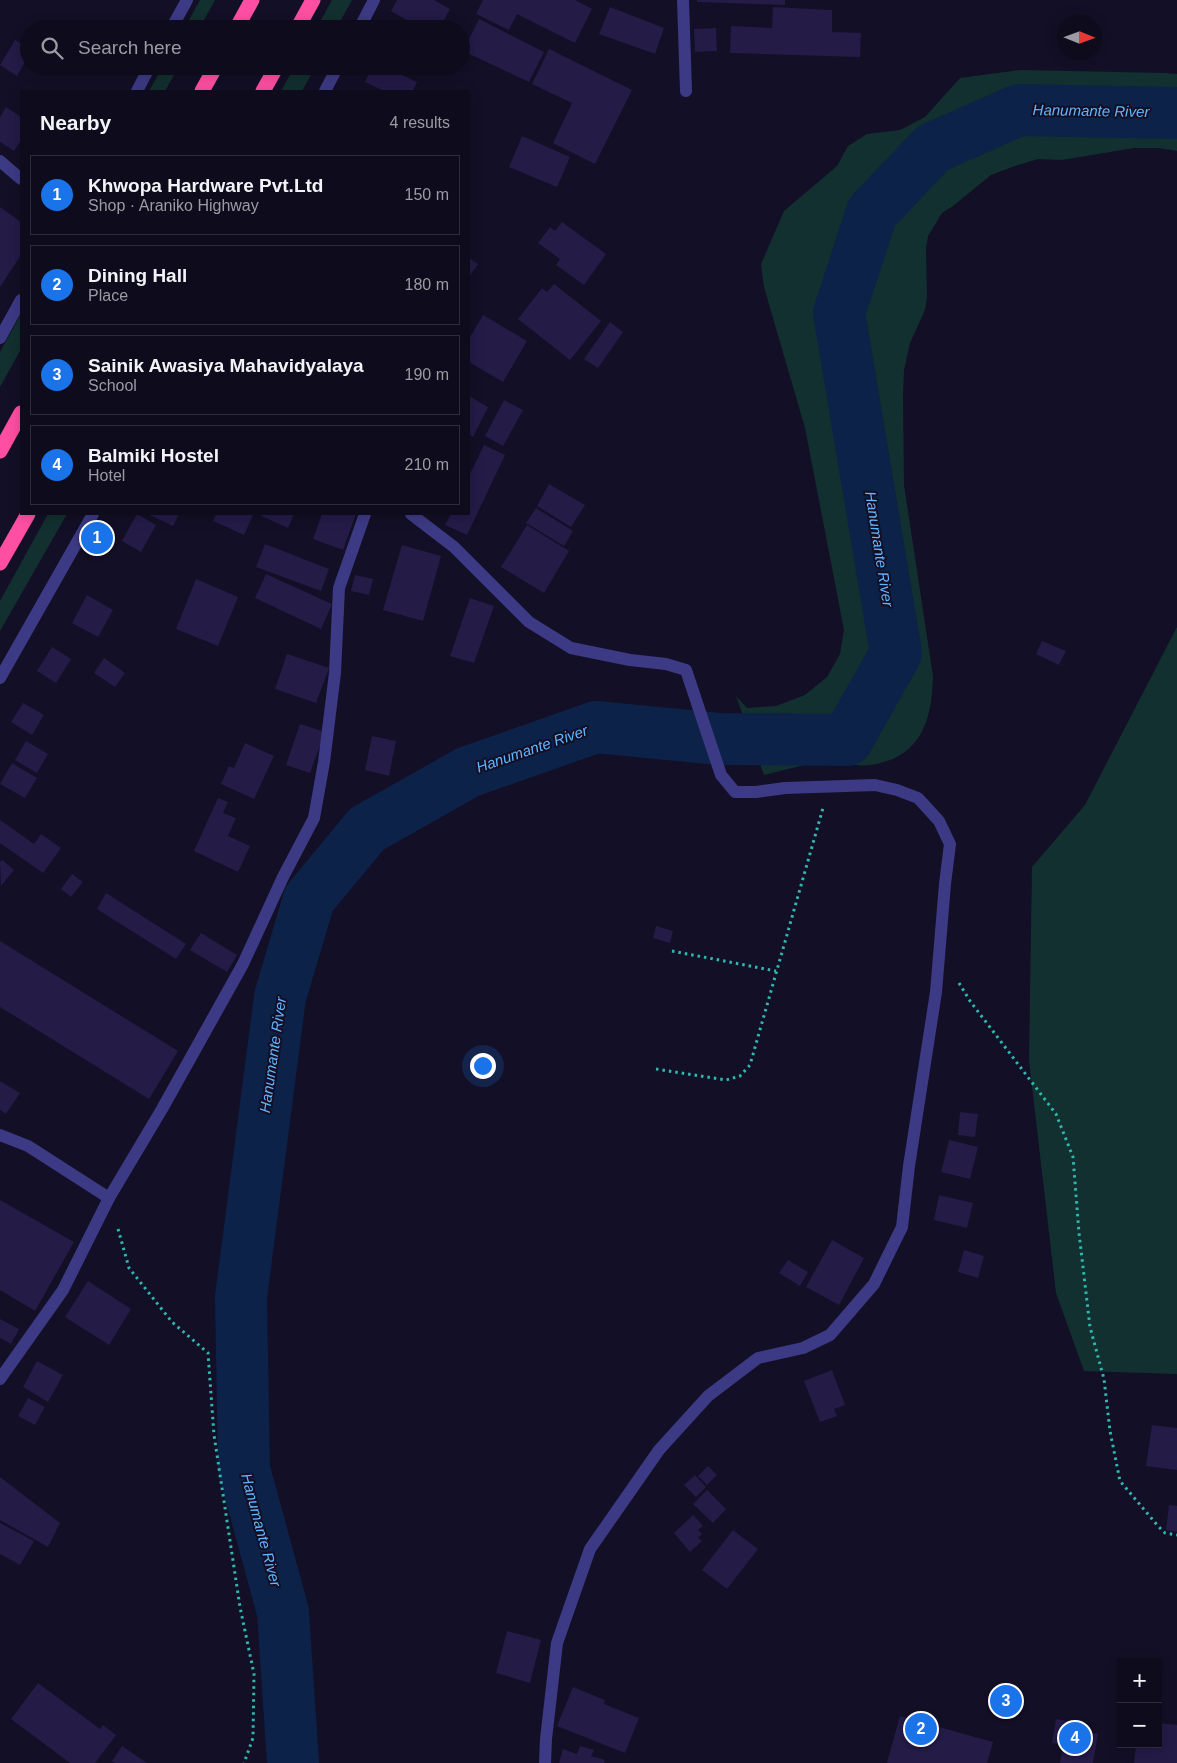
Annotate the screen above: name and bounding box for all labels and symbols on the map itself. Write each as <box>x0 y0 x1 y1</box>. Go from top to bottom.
north arrow <box>1057 15 1102 60</box>
water label: Hanumante River <box>1033 101 1151 120</box>
water label: Hanumante River <box>862 490 897 609</box>
pin: 1 <box>81 519 113 557</box>
water label: Hanumante River <box>474 721 591 776</box>
water label: Hanumante River <box>256 995 289 1114</box>
your location <box>470 1053 496 1079</box>
water label: Hanumante River <box>238 1471 285 1589</box>
pin: 3 <box>990 1682 1022 1720</box>
pin: 2 <box>905 1710 937 1748</box>
pin: 4 <box>1059 1719 1091 1757</box>

